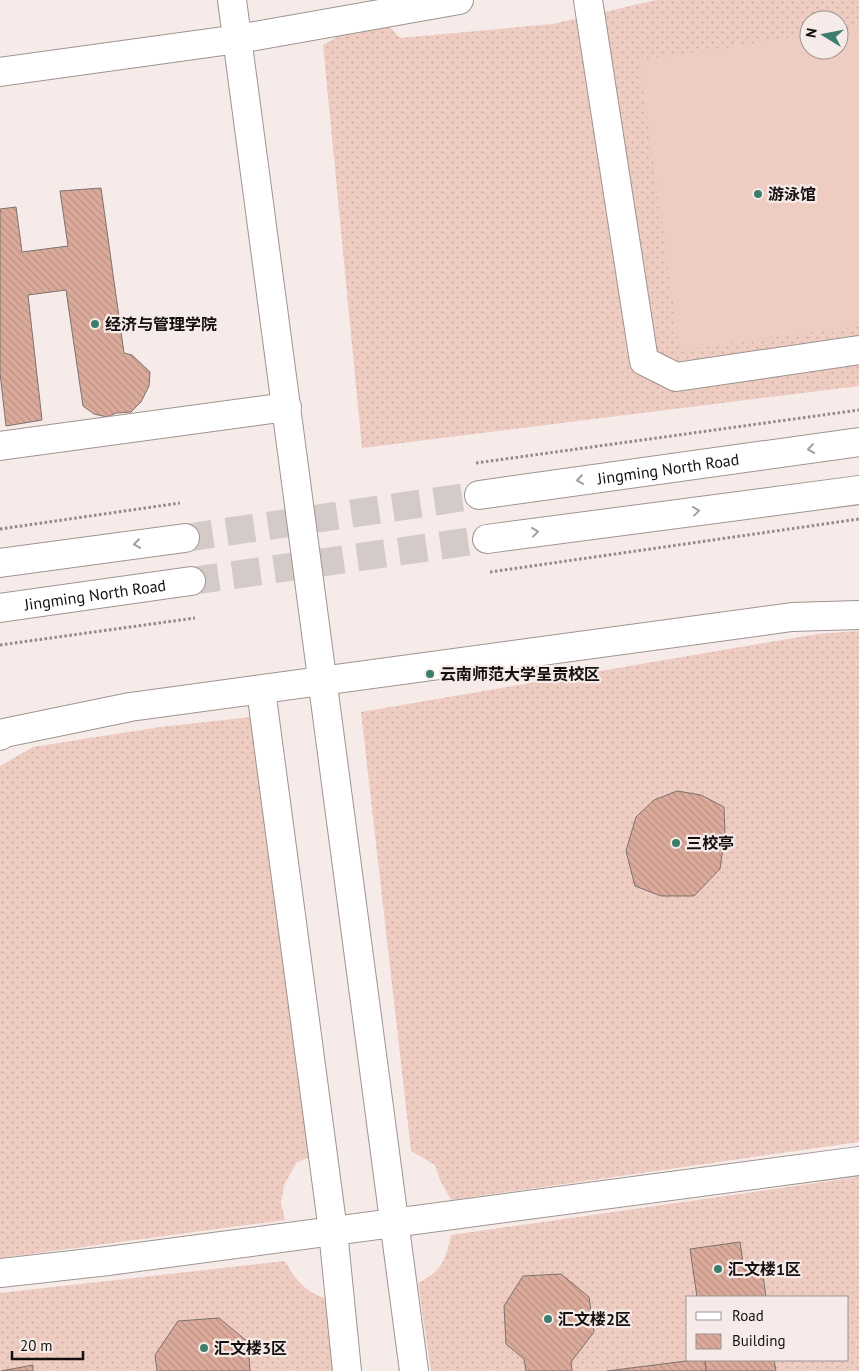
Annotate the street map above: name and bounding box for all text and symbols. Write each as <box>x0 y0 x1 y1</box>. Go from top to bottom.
north arrow <box>799 10 849 60</box>
text: N <box>802 27 821 39</box>
place label: 游泳馆 <box>768 184 816 204</box>
marker: 游泳馆 <box>752 188 764 200</box>
place label: 经济与管理学院 <box>105 314 217 334</box>
marker: 经济与管理学院 <box>89 318 101 330</box>
one-way arrow <box>806 443 815 453</box>
street label: Jingming North Road <box>595 449 740 489</box>
one-way arrow <box>576 475 585 485</box>
one-way arrow <box>692 506 700 517</box>
one-way arrow <box>531 528 539 538</box>
one-way arrow <box>132 539 141 549</box>
street label: Jingming North Road <box>22 575 167 615</box>
place label: 云南师范大学呈贡校区 <box>440 664 600 684</box>
marker: 云南师范大学呈贡校区 <box>424 668 436 680</box>
place label: 三校亭 <box>686 833 734 853</box>
marker: 三校亭 <box>670 837 682 849</box>
place label: 汇文楼1区 <box>728 1259 801 1279</box>
marker: 汇文楼1区 <box>712 1263 724 1275</box>
legend <box>686 1296 849 1361</box>
text: Road <box>732 1306 764 1325</box>
place label: 汇文楼2区 <box>558 1309 631 1329</box>
marker: 汇文楼2区 <box>542 1313 554 1325</box>
scale bar <box>12 1328 84 1360</box>
text: Building <box>732 1331 786 1350</box>
text: 20 m <box>20 1336 53 1355</box>
place label: 汇文楼3区 <box>214 1338 287 1358</box>
marker: 汇文楼3区 <box>198 1342 210 1354</box>

